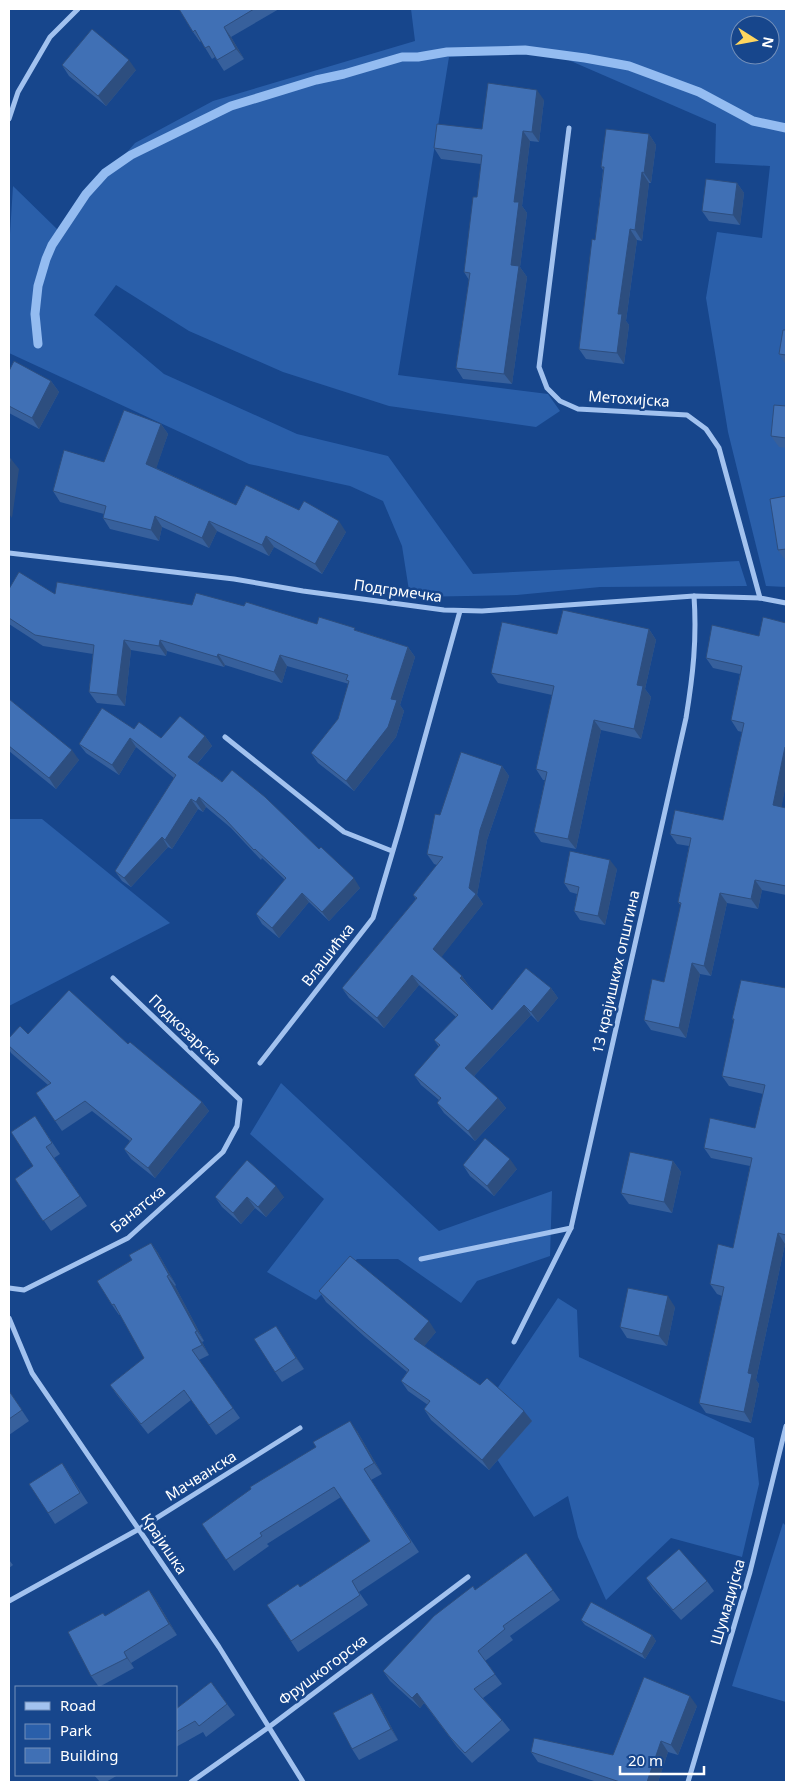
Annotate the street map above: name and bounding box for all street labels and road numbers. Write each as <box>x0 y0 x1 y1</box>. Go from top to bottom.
street label: Метохијска <box>588 385 670 411</box>
street label: Подгрмечка <box>353 574 444 606</box>
street label: 13 крајишких општина <box>586 888 644 1055</box>
street label: Влашићка <box>296 919 358 990</box>
street label: Подкозарска <box>145 990 226 1069</box>
street label: Банатска <box>106 1180 169 1237</box>
street label: Мачванска <box>161 1445 240 1505</box>
street label: Крајишка <box>137 1509 193 1578</box>
street label: Шумадијска <box>705 1556 749 1647</box>
street label: Фрушкогорска <box>274 1629 371 1709</box>

